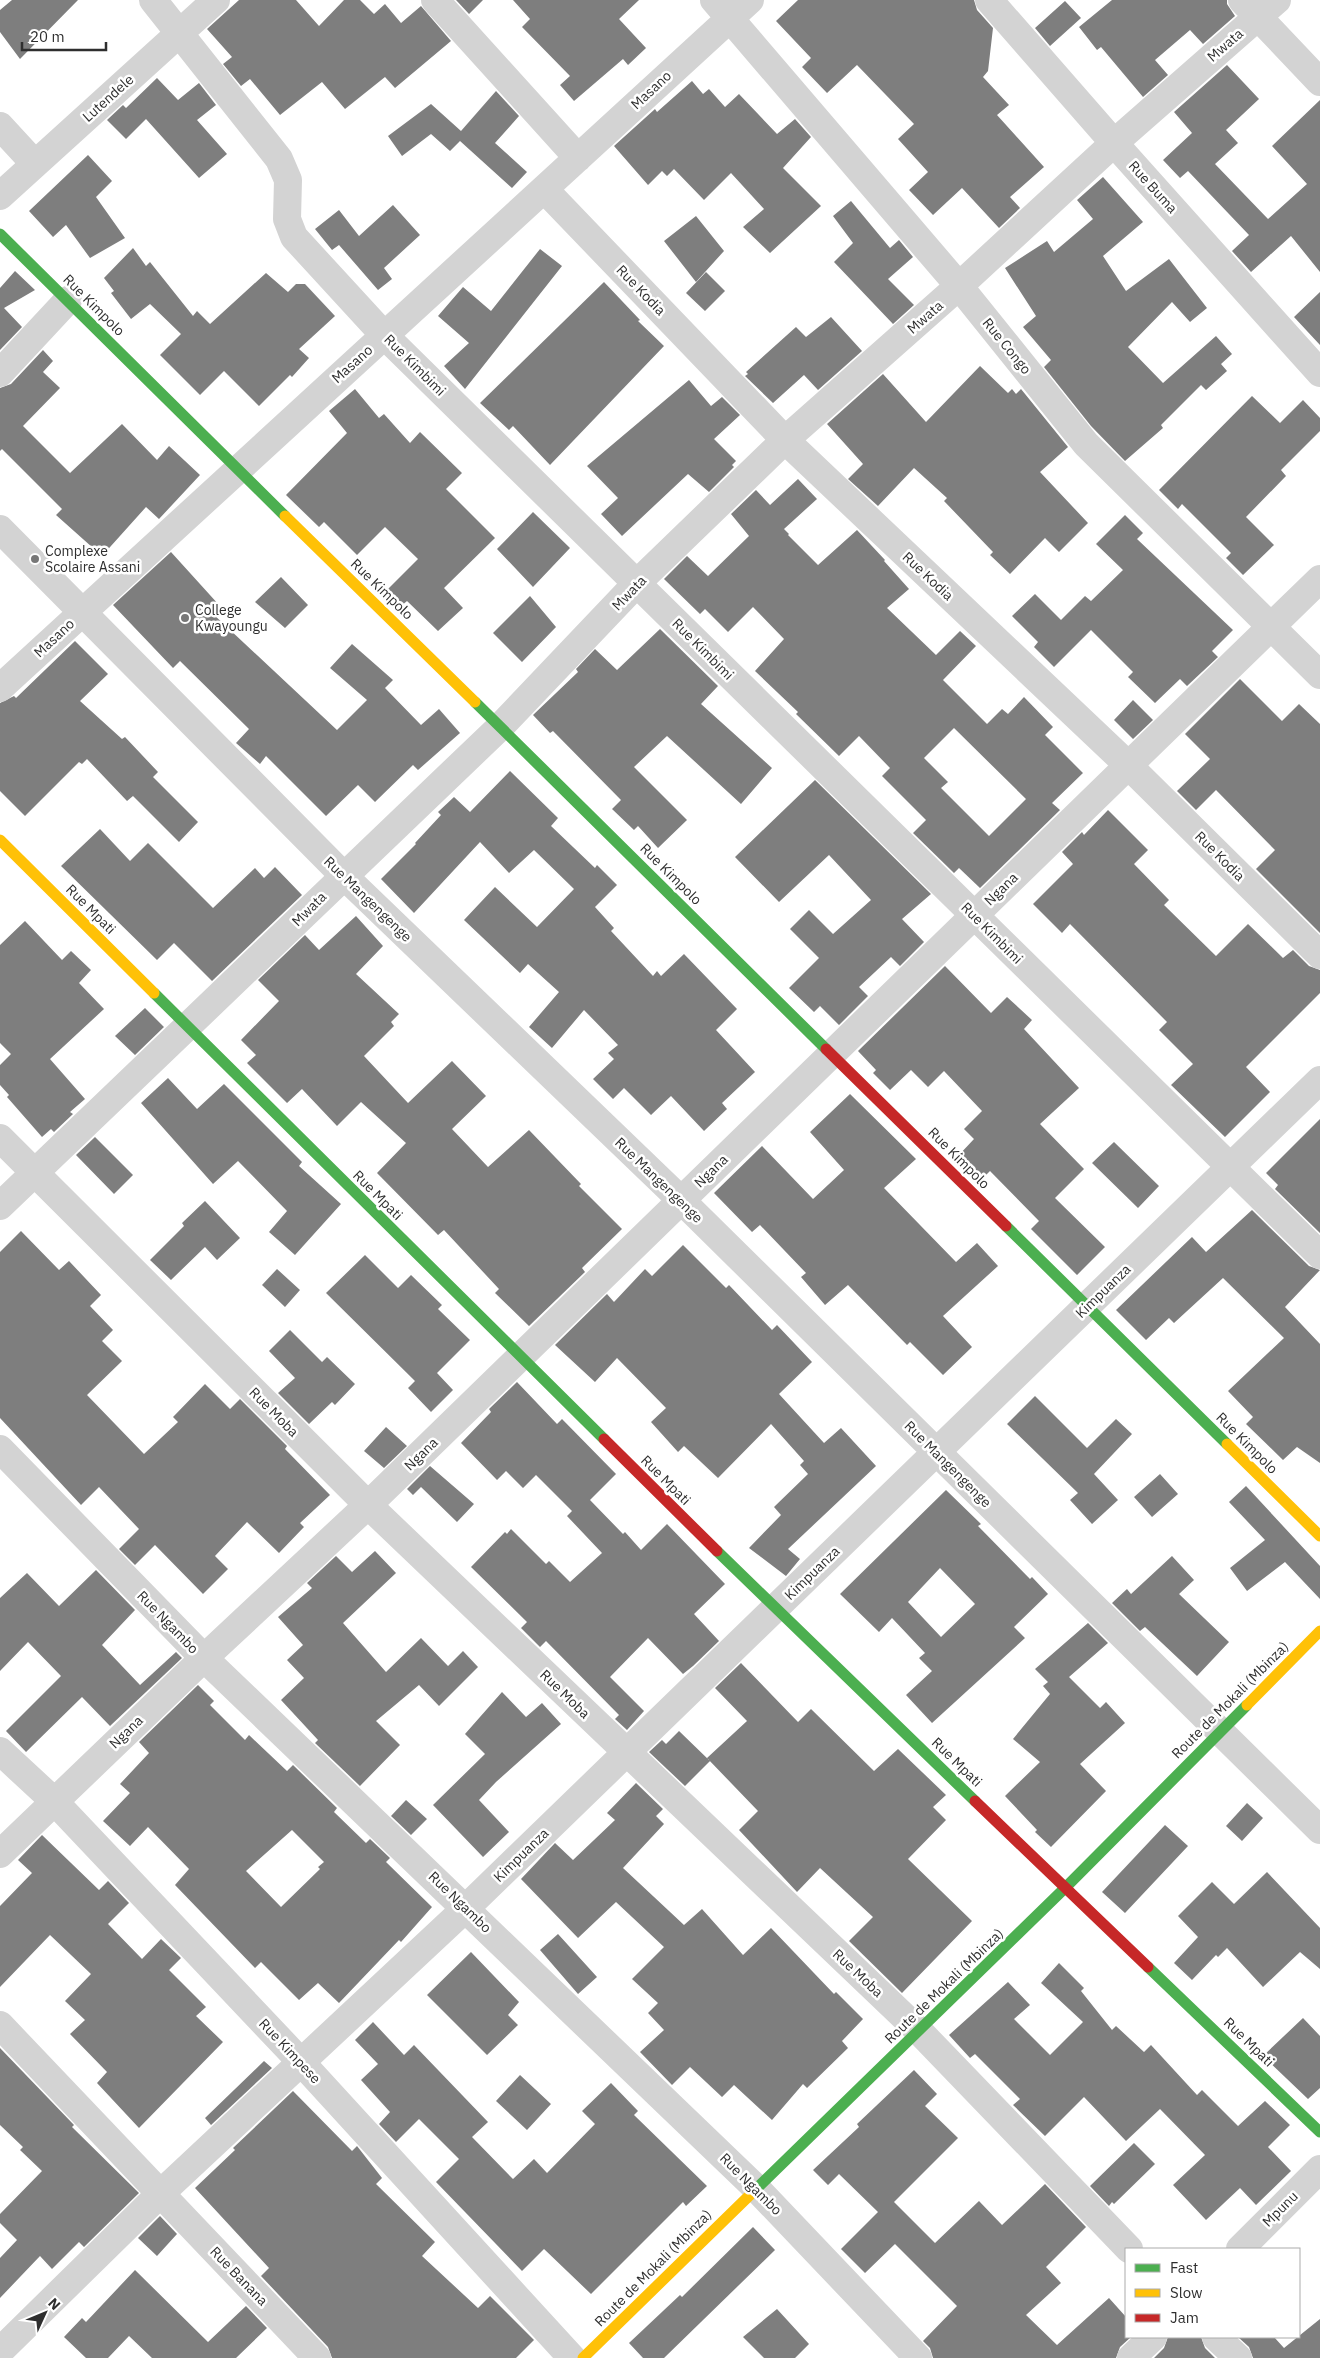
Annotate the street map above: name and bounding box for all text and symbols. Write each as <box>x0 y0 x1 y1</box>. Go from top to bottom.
scale bar <box>22 20 106 52</box>
street label: Mwata <box>1203 24 1247 66</box>
text: 20 m <box>30 27 65 46</box>
street label: Masano <box>627 67 675 113</box>
street label: Lutendele <box>79 70 138 126</box>
street label: Rue Buma <box>1125 157 1182 217</box>
street label: Rue Kodia <box>613 261 670 319</box>
street label: Rue Kimpolo <box>59 270 129 340</box>
street label: Mwata <box>903 296 947 338</box>
street label: Rue Congo <box>979 314 1035 378</box>
street label: Rue Kimbimi <box>380 330 450 400</box>
street label: Masano <box>328 341 376 387</box>
place label: Complexe Scolaire Assani <box>45 542 140 576</box>
street label: Rue Kodia <box>899 548 958 605</box>
marker: Complexe Scolaire Assani <box>29 553 41 565</box>
street label: Rue Kimpolo <box>347 555 417 623</box>
street label: Mwata <box>608 571 650 614</box>
place label: College Kwayoungu <box>195 601 268 635</box>
marker: College Kwayoungu <box>179 612 191 624</box>
street label: Rue Kimbimi <box>668 614 738 684</box>
street label: Masano <box>30 615 78 661</box>
street label: Rue Kodia <box>1191 827 1249 885</box>
street label: Rue Kimpolo <box>636 839 706 909</box>
street label: Rue Mangengenge <box>320 852 416 946</box>
street label: Ngana <box>980 868 1022 909</box>
street label: Rue Mpati <box>62 880 120 938</box>
street label: Mwata <box>288 887 331 930</box>
street label: Rue Kimbimi <box>957 898 1027 968</box>
street label: Rue Kimpolo <box>924 1123 994 1193</box>
street label: Rue Mangengenge <box>611 1133 707 1227</box>
street label: Ngana <box>690 1150 732 1191</box>
street label: Rue Mpati <box>349 1166 407 1224</box>
street label: Kimpuanza <box>1072 1260 1135 1322</box>
street label: Rue Moba <box>245 1383 303 1441</box>
street label: Rue Kimpolo <box>1212 1408 1282 1478</box>
street label: Rue Mangengenge <box>901 1417 995 1511</box>
street label: Ngana <box>400 1433 442 1474</box>
street label: Rue Mpati <box>637 1451 695 1509</box>
street label: Kimpuanza <box>781 1542 844 1604</box>
street label: Rue Ngambo <box>133 1587 203 1657</box>
street label: Route de Mokali (Mbinza) <box>1168 1638 1292 1762</box>
street label: Rue Moba <box>536 1666 594 1723</box>
street label: Ngana <box>105 1711 147 1752</box>
street label: Rue Mpati <box>928 1734 986 1790</box>
street label: Kimpuanza <box>490 1824 553 1886</box>
street label: Rue Ngambo <box>425 1867 495 1937</box>
street label: Route de Mokali (Mbinza) <box>881 1925 1007 2047</box>
street label: Rue Moba <box>829 1945 887 2001</box>
street label: Rue Mpati <box>1220 2014 1278 2070</box>
street label: Rue Kimpese <box>255 2015 325 2088</box>
street label: Rue Ngambo <box>716 2149 786 2219</box>
street label: Mpunu <box>1258 2187 1302 2231</box>
street label: Route de Mokali (Mbinza) <box>591 2206 715 2330</box>
street label: Rue Banana <box>206 2243 272 2310</box>
legend <box>1125 2248 1300 2338</box>
text: Fast <box>1170 2258 1198 2277</box>
text: Slow <box>1170 2283 1203 2302</box>
north arrow <box>20 2288 70 2338</box>
text: N <box>44 2294 64 2314</box>
text: Jam <box>1170 2308 1199 2327</box>

